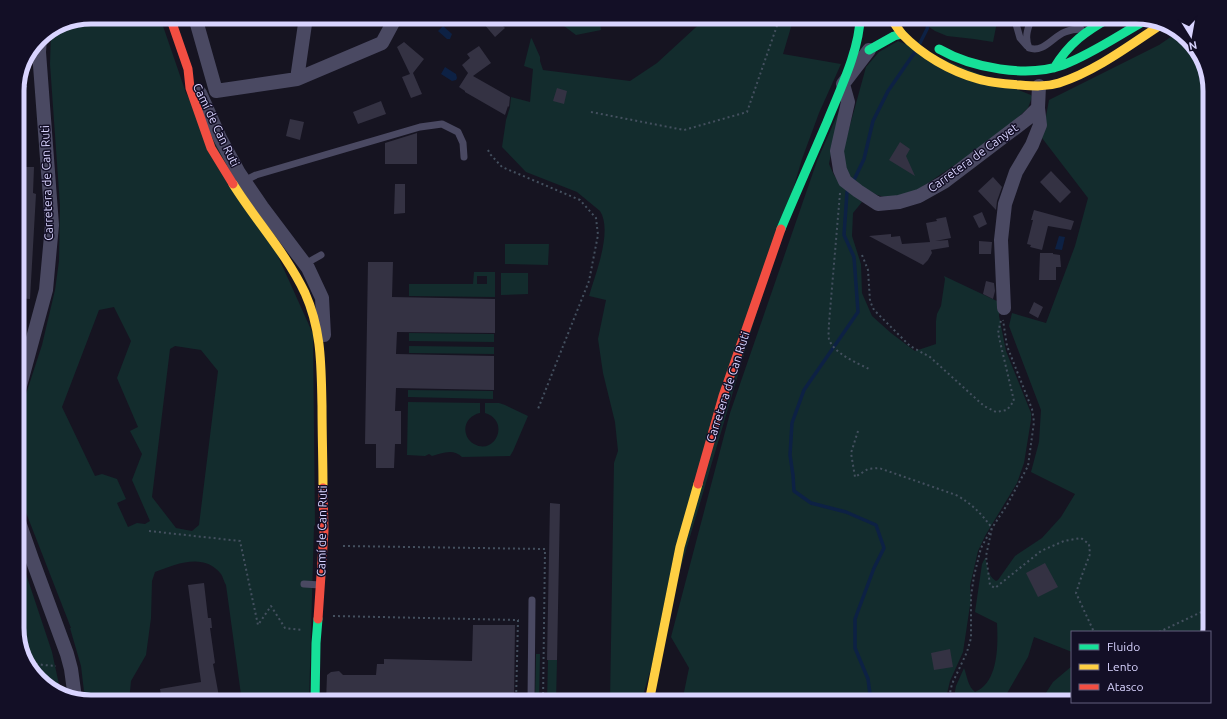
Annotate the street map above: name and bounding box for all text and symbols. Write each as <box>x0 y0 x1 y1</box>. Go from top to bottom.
north arrow <box>1171 16 1211 56</box>
text: N <box>1188 39 1198 52</box>
street label: Camí de Can Ruti <box>191 81 242 169</box>
street label: Carretera de Canyet <box>925 120 1020 195</box>
street label: Carretera de Can Ruti <box>38 125 55 241</box>
street label: Carretera de Can Ruti <box>703 330 752 444</box>
street label: Camí de Can Ruti <box>314 485 329 577</box>
legend <box>1071 631 1211 703</box>
text: Fluido <box>1107 640 1140 653</box>
text: Lento <box>1107 660 1138 673</box>
text: Atasco <box>1107 680 1143 693</box>

